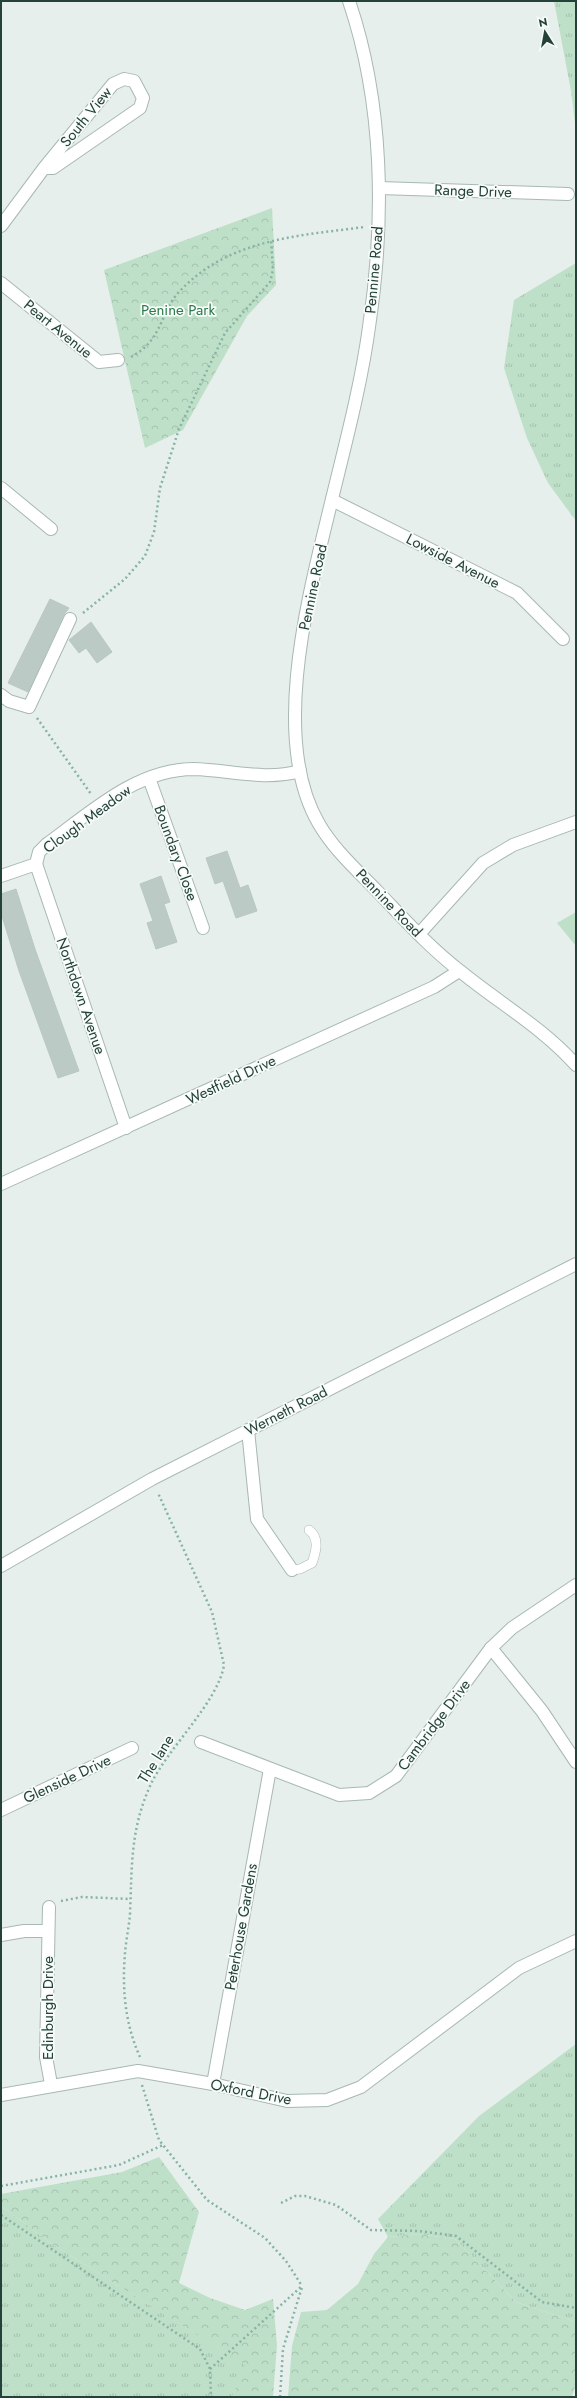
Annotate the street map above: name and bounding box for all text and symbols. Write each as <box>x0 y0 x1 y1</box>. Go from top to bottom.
north arrow <box>525 12 565 52</box>
text: N <box>537 13 549 31</box>
street label: South View <box>55 82 118 152</box>
street label: Range Drive <box>434 179 512 203</box>
street label: Pennine Road <box>359 225 389 315</box>
street label: Peart Avenue <box>19 294 97 364</box>
park label: Penine Park <box>141 299 215 321</box>
street label: Lowside Avenue <box>402 528 504 594</box>
street label: Pennine Road <box>293 542 333 632</box>
street label: Clough Meadow <box>38 779 136 859</box>
street label: Boundary Close <box>148 802 204 904</box>
street label: Pennine Road <box>351 864 427 942</box>
street label: Northdown Avenue <box>51 935 111 1058</box>
street label: Westfield Drive <box>182 1049 280 1110</box>
street label: Werneth Road <box>241 1381 331 1441</box>
street label: Cambridge Drive <box>392 1674 476 1775</box>
street label: The lane <box>133 1730 180 1787</box>
street label: Glenside Drive <box>19 1749 115 1809</box>
street label: Peterhouse Gardens <box>219 1862 263 1992</box>
street label: Edinburgh Drive <box>37 1956 59 2060</box>
street label: Oxford Drive <box>209 2073 294 2111</box>

